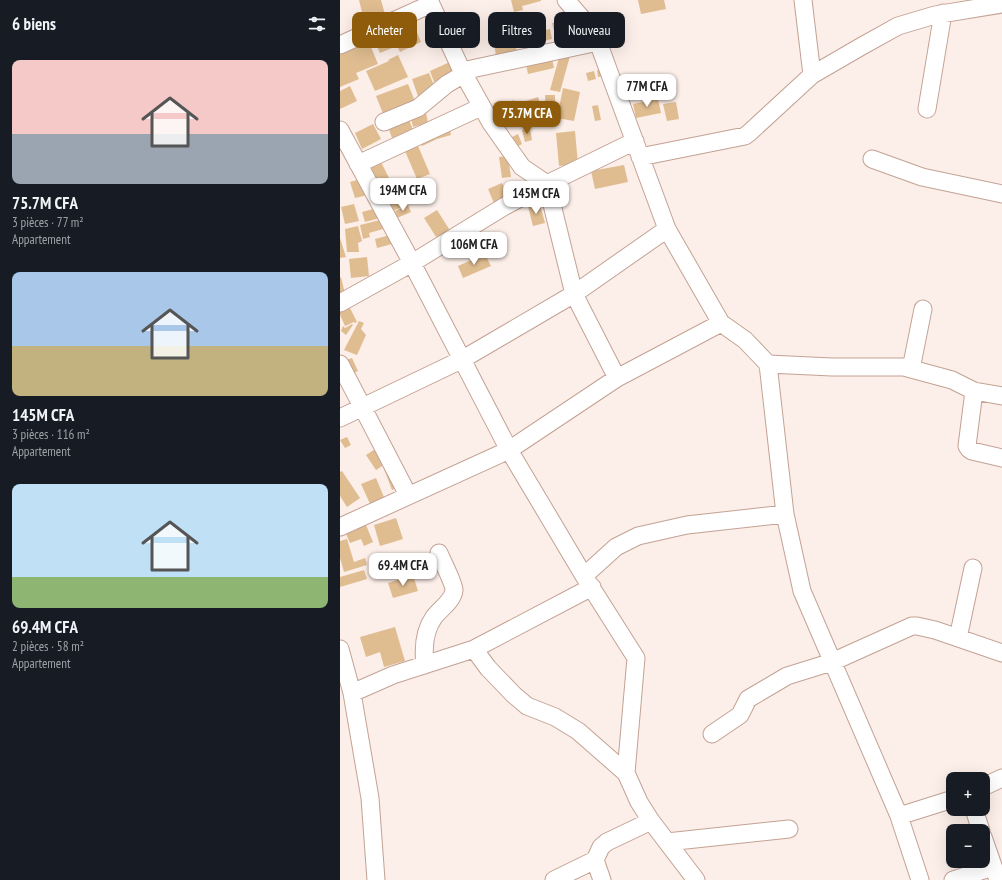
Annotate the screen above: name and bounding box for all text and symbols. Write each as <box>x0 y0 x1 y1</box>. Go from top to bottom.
chip: Acheter <box>352 12 417 48</box>
chip: Louer <box>425 12 480 48</box>
chip: Filtres <box>488 12 546 48</box>
chip: Nouveau <box>554 12 625 48</box>
text: 6 biens <box>12 13 56 35</box>
icon: filters <box>306 13 328 35</box>
pin: 77M CFA <box>610 74 684 108</box>
text: 77M CFA <box>626 78 668 95</box>
icon: home <box>134 86 206 158</box>
pin: 75.7M CFA <box>481 101 573 135</box>
text: 75.7M CFA <box>502 105 552 122</box>
pin: 194M CFA <box>362 178 444 212</box>
pin: 145M CFA <box>495 181 577 215</box>
text: 194M CFA <box>379 182 427 199</box>
text: 145M CFA <box>512 185 560 202</box>
text: 75.7M CFA <box>12 192 78 214</box>
text: 3 pièces · 77 m² <box>12 214 83 231</box>
text: Appartement <box>12 231 71 248</box>
pin: 106M CFA <box>433 232 515 266</box>
text: 106M CFA <box>450 236 498 253</box>
icon: home <box>134 298 206 370</box>
text: 145M CFA <box>12 404 74 426</box>
text: 3 pièces · 116 m² <box>12 426 90 443</box>
text: Appartement <box>12 443 71 460</box>
icon: home <box>134 510 206 582</box>
pin: 69.4M CFA <box>357 553 449 587</box>
text: 69.4M CFA <box>378 557 428 574</box>
text: 69.4M CFA <box>12 616 78 638</box>
text: 2 pièces · 58 m² <box>12 638 84 655</box>
text: Appartement <box>12 655 71 672</box>
map controls <box>946 772 990 868</box>
button: + <box>946 772 990 816</box>
button: − <box>946 824 990 868</box>

